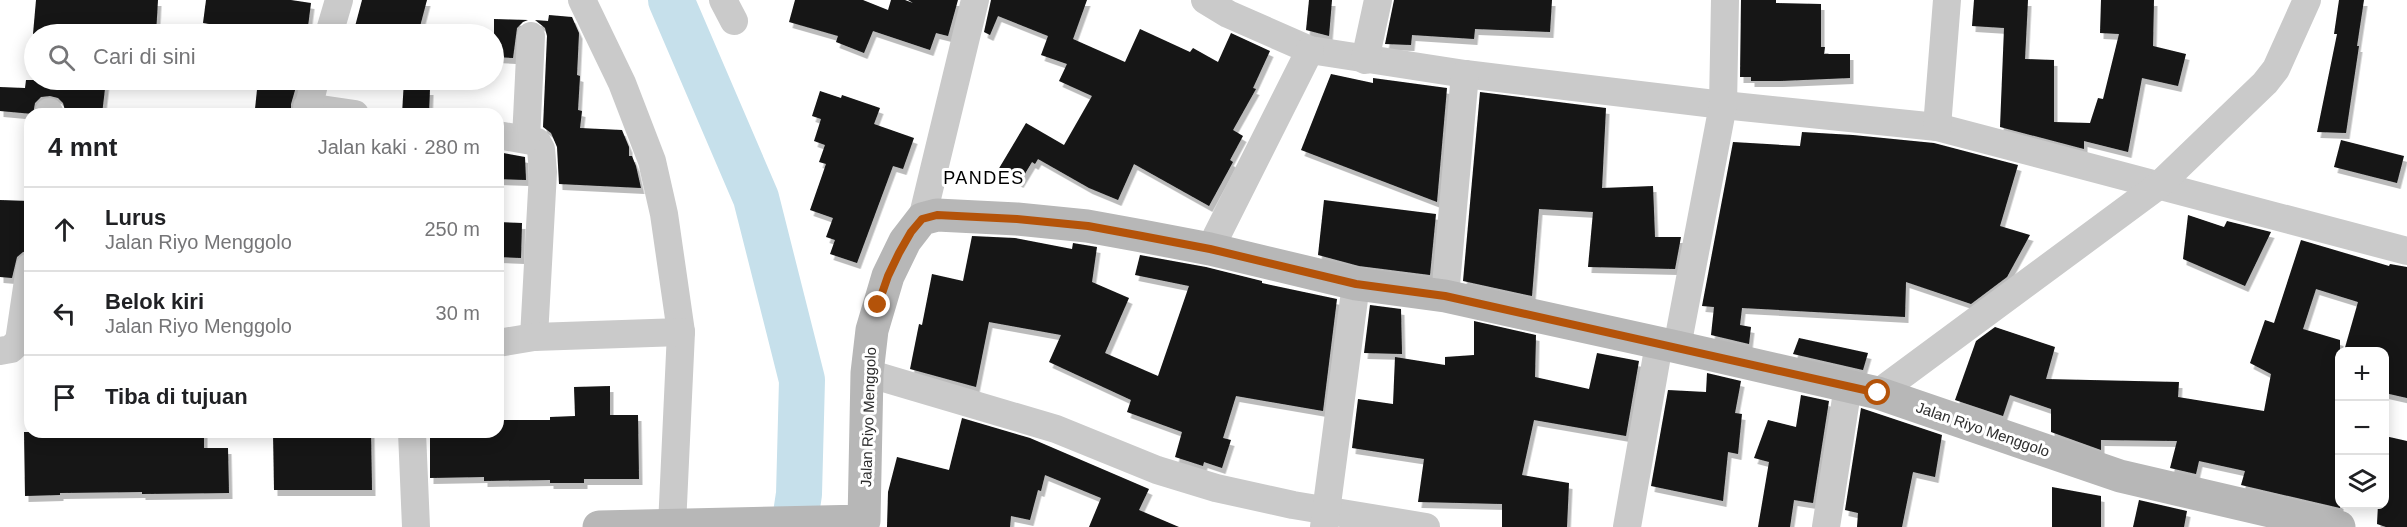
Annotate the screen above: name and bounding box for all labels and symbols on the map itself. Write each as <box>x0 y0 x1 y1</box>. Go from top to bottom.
district label: PANDES <box>943 168 1025 188</box>
route end <box>864 291 890 317</box>
street label: Jalan Riyo Menggolo <box>857 347 879 487</box>
route start <box>1864 379 1890 405</box>
street label: Jalan Riyo Menggolo <box>1914 398 2052 460</box>

